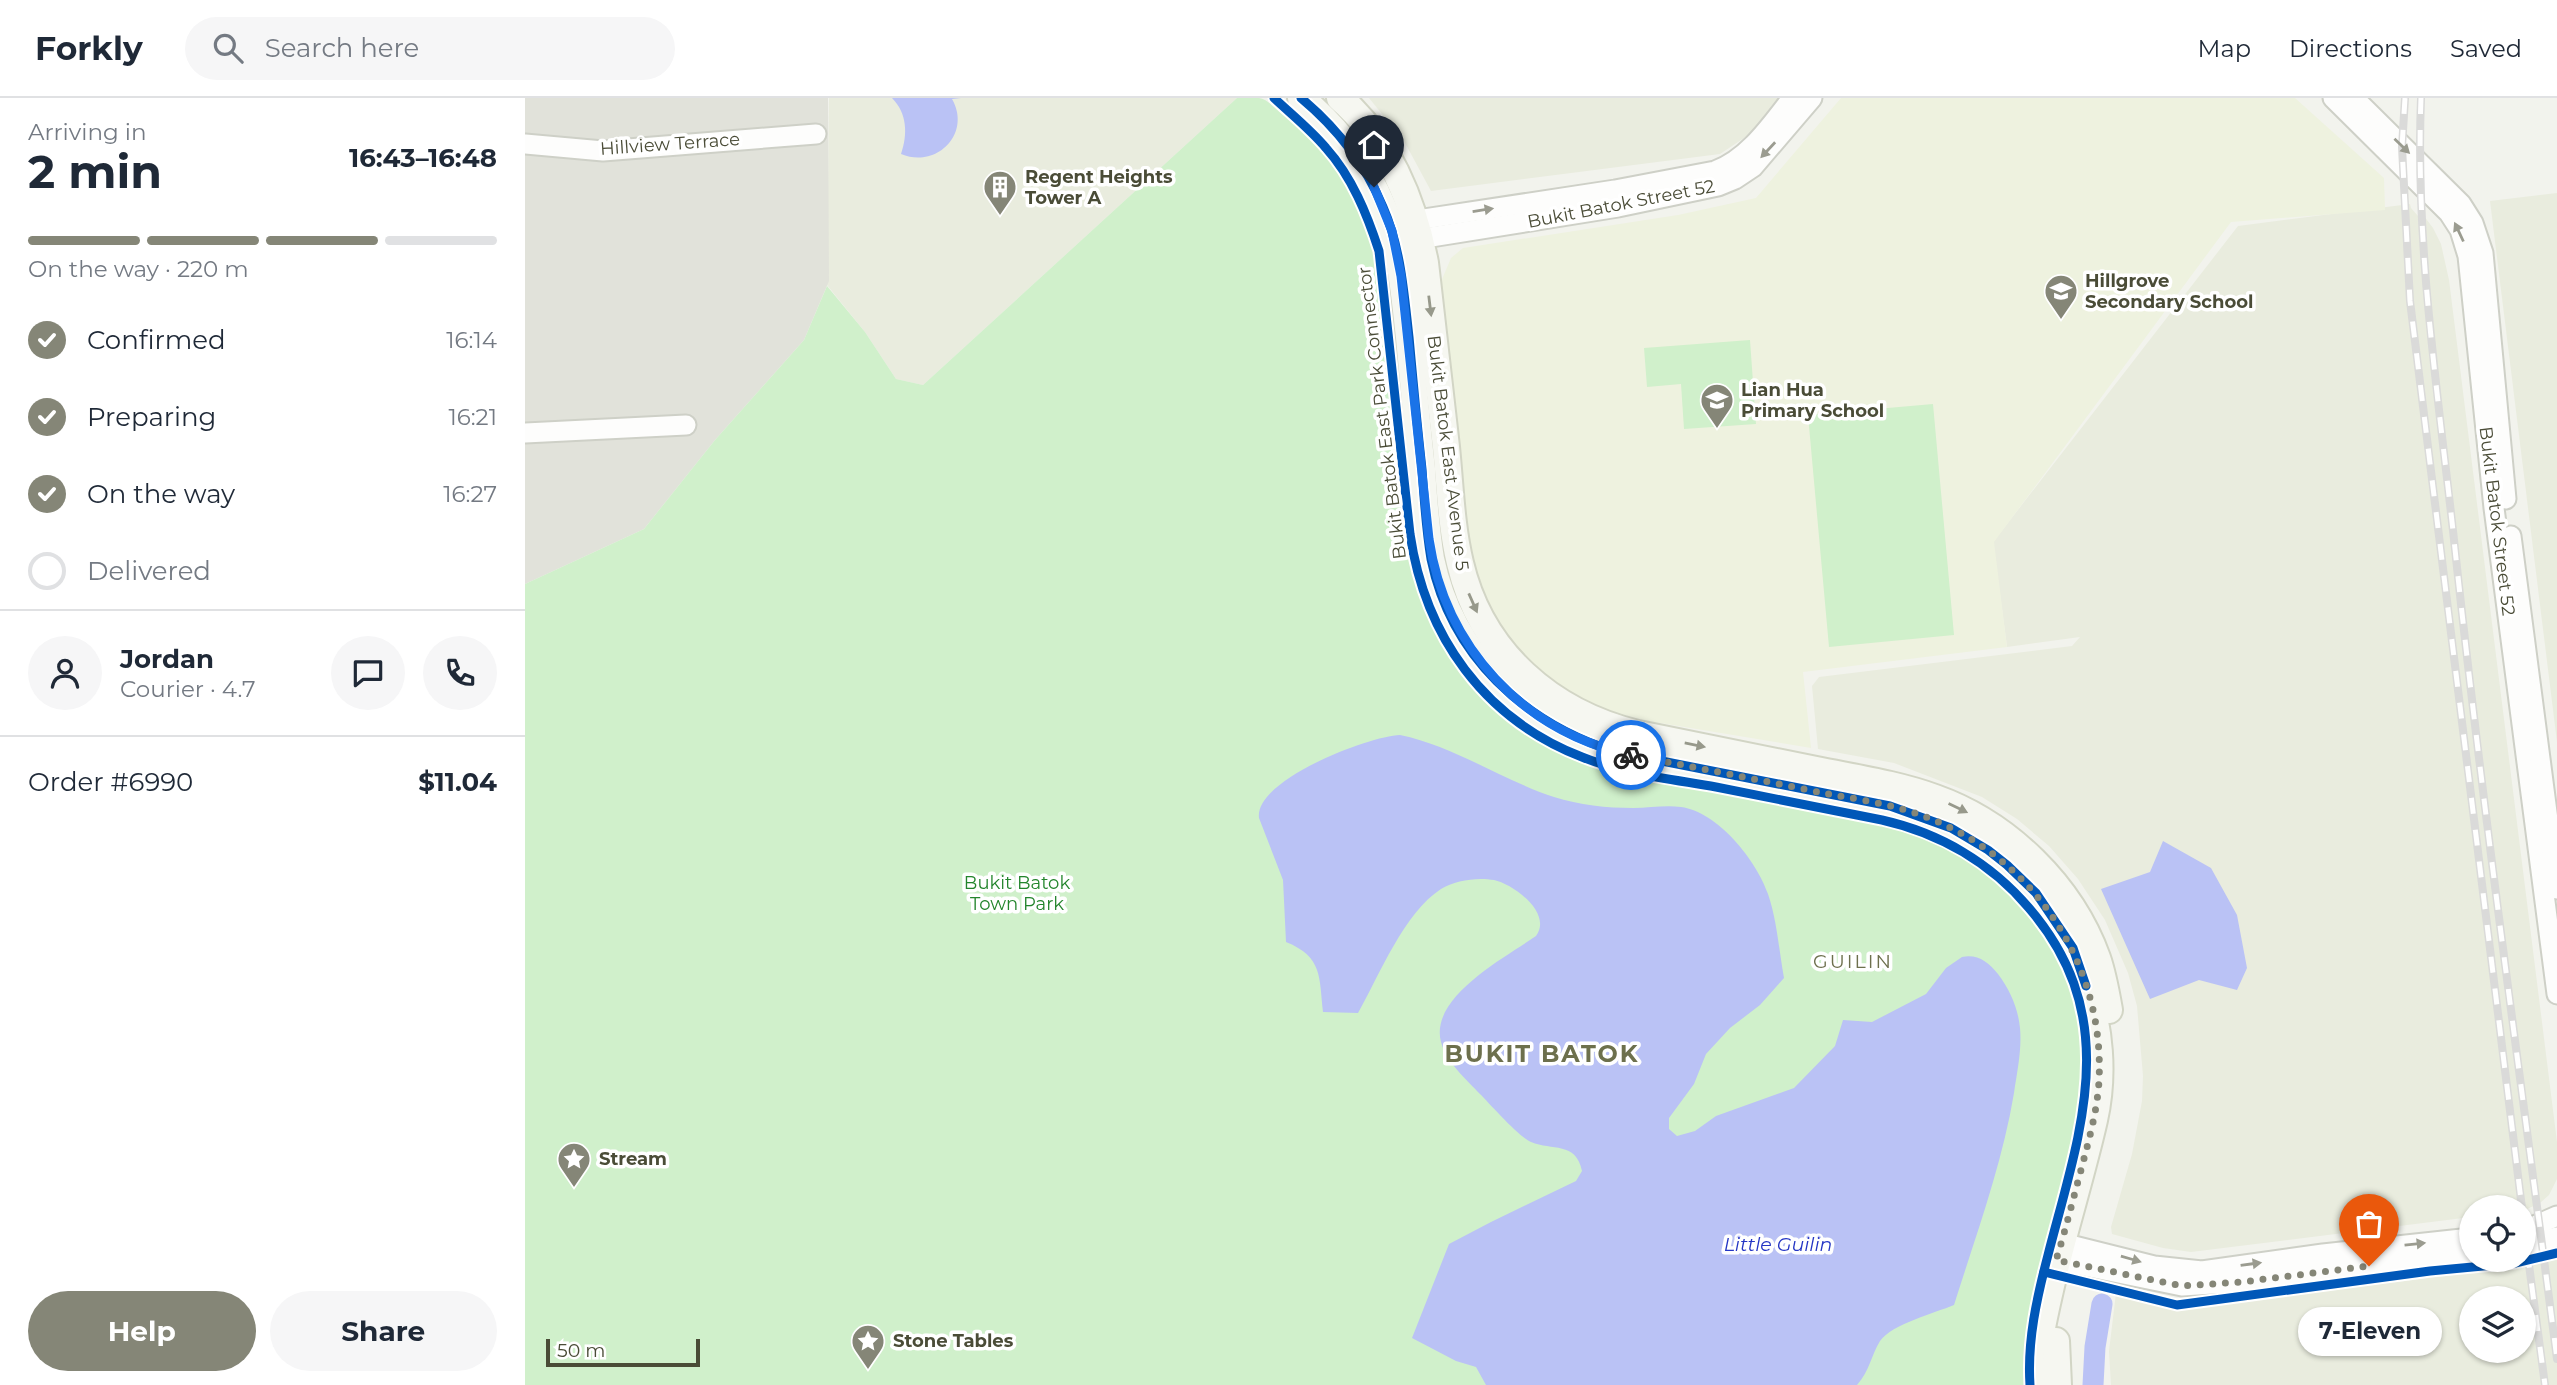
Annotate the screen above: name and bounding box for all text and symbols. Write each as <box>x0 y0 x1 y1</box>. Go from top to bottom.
search box <box>185 17 675 80</box>
text: Forkly <box>35 28 143 68</box>
icon: search <box>209 29 247 67</box>
text: Search here <box>265 32 419 64</box>
text: Map <box>2198 34 2251 63</box>
text: Directions <box>2289 34 2412 63</box>
text: Saved <box>2450 34 2522 63</box>
pin <box>1344 115 1404 187</box>
text: Arriving in <box>28 118 147 146</box>
icon: home <box>1355 126 1393 164</box>
street label: Hillview Terrace <box>599 128 741 160</box>
one-way arrow <box>2394 137 2411 154</box>
one-way arrow <box>1760 141 1776 159</box>
text: 16:43–16:48 <box>349 142 497 174</box>
text: 2 min <box>28 143 162 200</box>
place label: Regent Heights Tower A <box>1025 166 1173 209</box>
building icon: Regent Heights Tower A <box>981 168 1019 217</box>
street label: Bukit Batok Street 52 <box>1525 175 1717 233</box>
one-way arrow <box>1472 204 1494 215</box>
one-way arrow <box>2453 222 2465 242</box>
text: On the way · 220 m <box>28 255 249 283</box>
street label: Bukit Batok East Park Connector <box>1353 265 1411 561</box>
place label: Hillgrove Secondary School <box>2085 270 2253 313</box>
school or university icon: Hillgrove Secondary School <box>2042 272 2080 321</box>
one-way arrow <box>1424 295 1435 317</box>
icon: check <box>28 321 66 359</box>
text: Confirmed <box>87 324 226 356</box>
text: 16:14 <box>446 326 497 354</box>
street label: Bukit Batok East Avenue 5 <box>1423 334 1473 572</box>
place label: Lian Hua Primary School <box>1741 379 1884 422</box>
school or university icon: Lian Hua Primary School <box>1698 381 1736 430</box>
icon: check <box>28 398 66 436</box>
text: Preparing <box>87 401 216 433</box>
text: 16:21 <box>448 403 497 431</box>
street label: Bukit Batok Street 52 <box>2474 425 2520 617</box>
icon: check <box>28 475 66 513</box>
text: On the way <box>87 478 235 510</box>
text: 16:27 <box>443 480 497 508</box>
text: Delivered <box>87 555 211 587</box>
one-way arrow <box>1468 593 1479 614</box>
button: person <box>28 636 102 710</box>
button: chat <box>331 636 405 710</box>
button: phone <box>423 636 497 710</box>
text: Jordan <box>120 643 214 675</box>
text: Courier · 4.7 <box>120 675 256 703</box>
courier <box>1596 720 1666 790</box>
icon: bike <box>1612 736 1650 774</box>
one-way arrow <box>1684 740 1706 751</box>
text: Order #6990 <box>28 766 193 798</box>
text: $11.04 <box>418 766 497 798</box>
one-way arrow <box>1948 803 1968 814</box>
park label: Bukit Batok Town Park <box>964 872 1070 915</box>
district label: GUILIN <box>1813 950 1893 973</box>
district label: BUKIT BATOK <box>1444 1039 1640 1068</box>
place icon: Stream <box>555 1140 593 1189</box>
place label: Stream <box>599 1148 667 1170</box>
pin <box>2339 1194 2399 1266</box>
map controls <box>2459 1195 2536 1363</box>
button: locate <box>2459 1195 2536 1272</box>
icon: bag <box>2350 1205 2388 1243</box>
water label: Little Guilin <box>1724 1233 1832 1256</box>
one-way arrow <box>2405 1238 2427 1249</box>
one-way arrow <box>2120 1255 2141 1265</box>
one-way arrow <box>2240 1259 2262 1270</box>
button: layers <box>2459 1286 2536 1363</box>
button: Help <box>28 1291 256 1371</box>
button: Share <box>270 1291 497 1371</box>
callout: 7-Eleven <box>2297 1308 2441 1357</box>
text: 7-Eleven <box>2319 1317 2421 1345</box>
place icon: Stone Tables <box>849 1322 887 1371</box>
place label: Stone Tables <box>893 1330 1014 1352</box>
scale bar <box>546 1336 700 1368</box>
text: 50 m <box>557 1339 605 1362</box>

